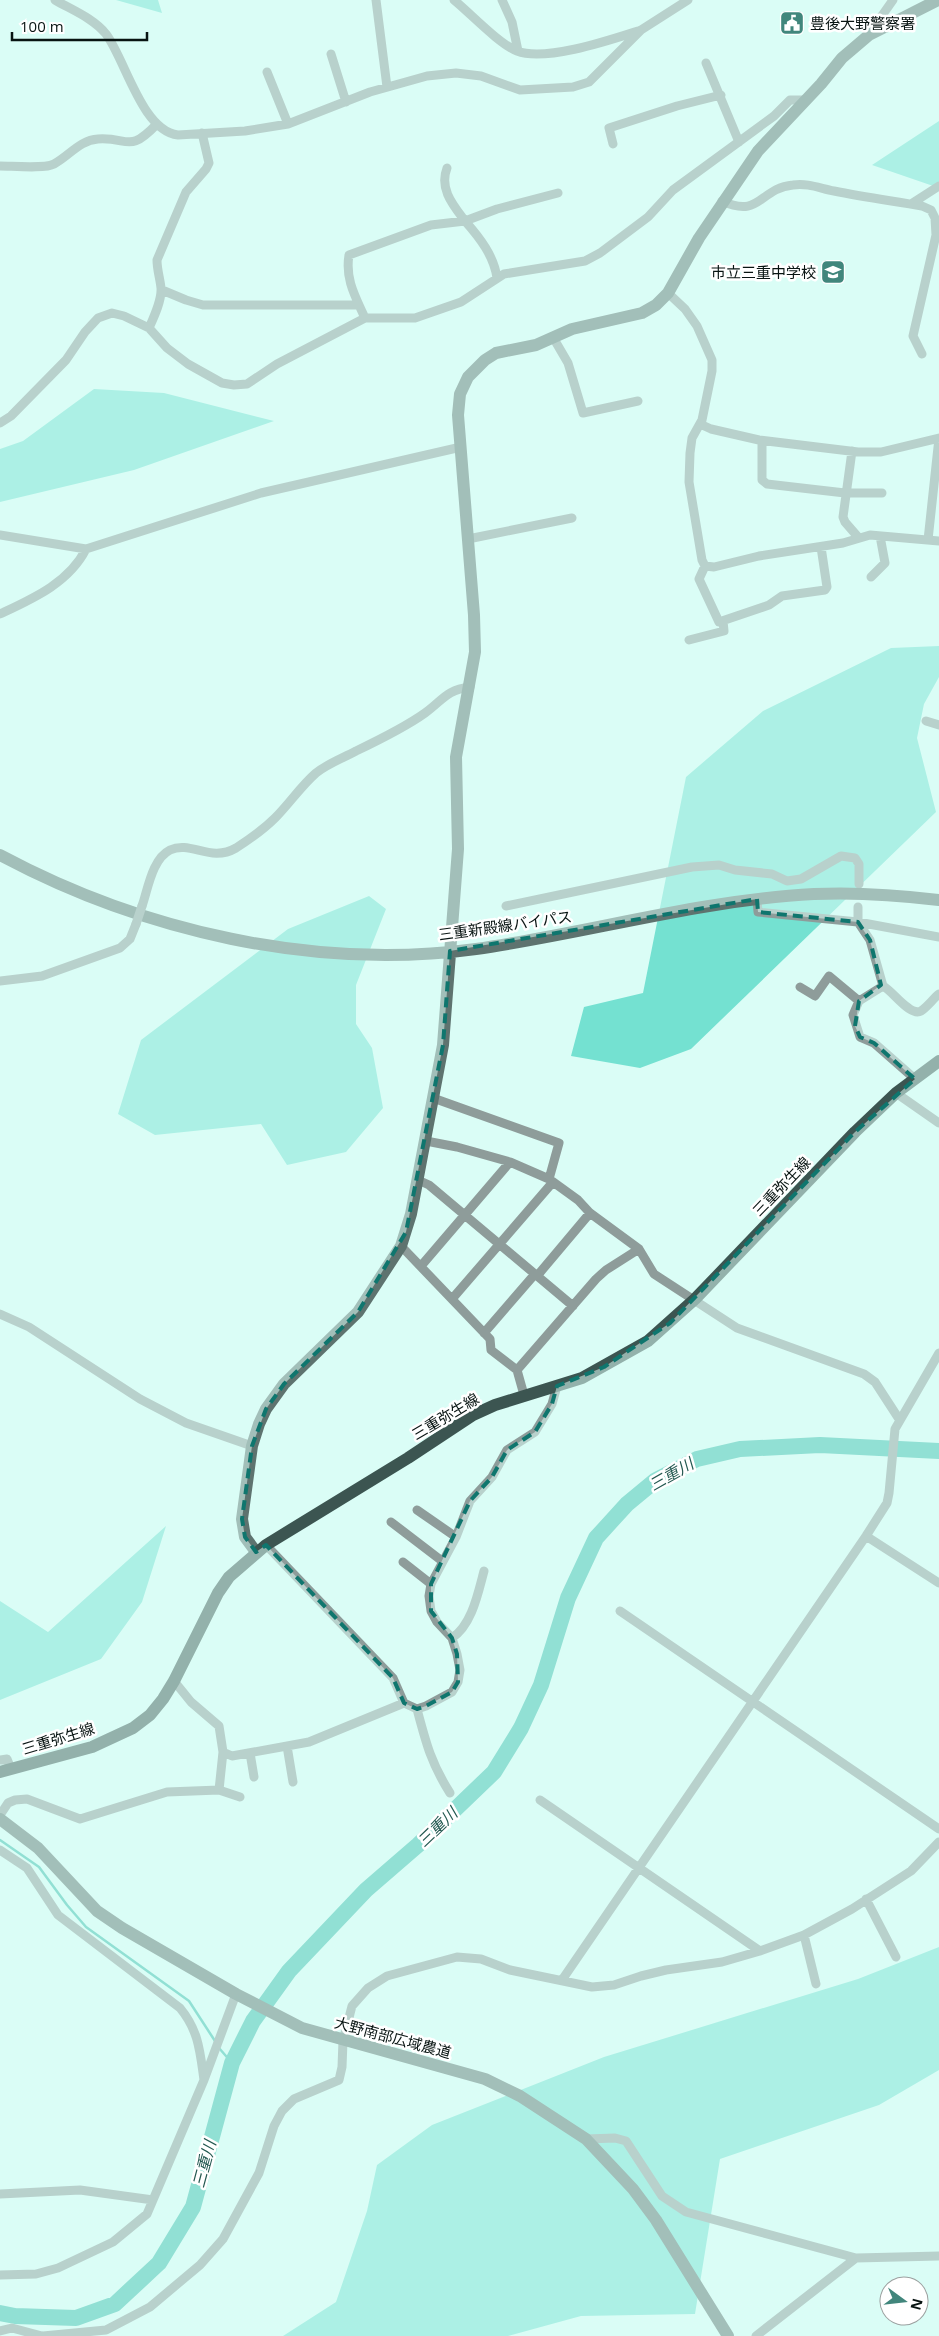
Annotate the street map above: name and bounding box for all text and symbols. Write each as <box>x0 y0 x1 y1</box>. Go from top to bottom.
scale bar <box>12 10 148 42</box>
public building icon: 豊後大野警察署 <box>779 10 805 36</box>
place label: 豊後大野警察署 <box>810 13 915 33</box>
text: 100 m <box>20 16 64 36</box>
school or university icon: 市立三重中学校 <box>820 259 846 285</box>
place label: 市立三重中学校 <box>711 262 816 282</box>
street label: 三重新殿線バイパス <box>437 906 573 944</box>
street label: 三重弥生線 <box>748 1152 814 1220</box>
street label: 三重弥生線 <box>408 1388 482 1444</box>
water label: 三重川 <box>645 1451 699 1496</box>
street label: 三重弥生線 <box>19 1717 97 1759</box>
water label: 三重川 <box>412 1801 463 1852</box>
street label: 大野南部広域農道 <box>332 2012 454 2062</box>
water label: 三重川 <box>187 2136 221 2190</box>
north arrow <box>879 2276 929 2326</box>
text: N <box>906 2297 928 2312</box>

